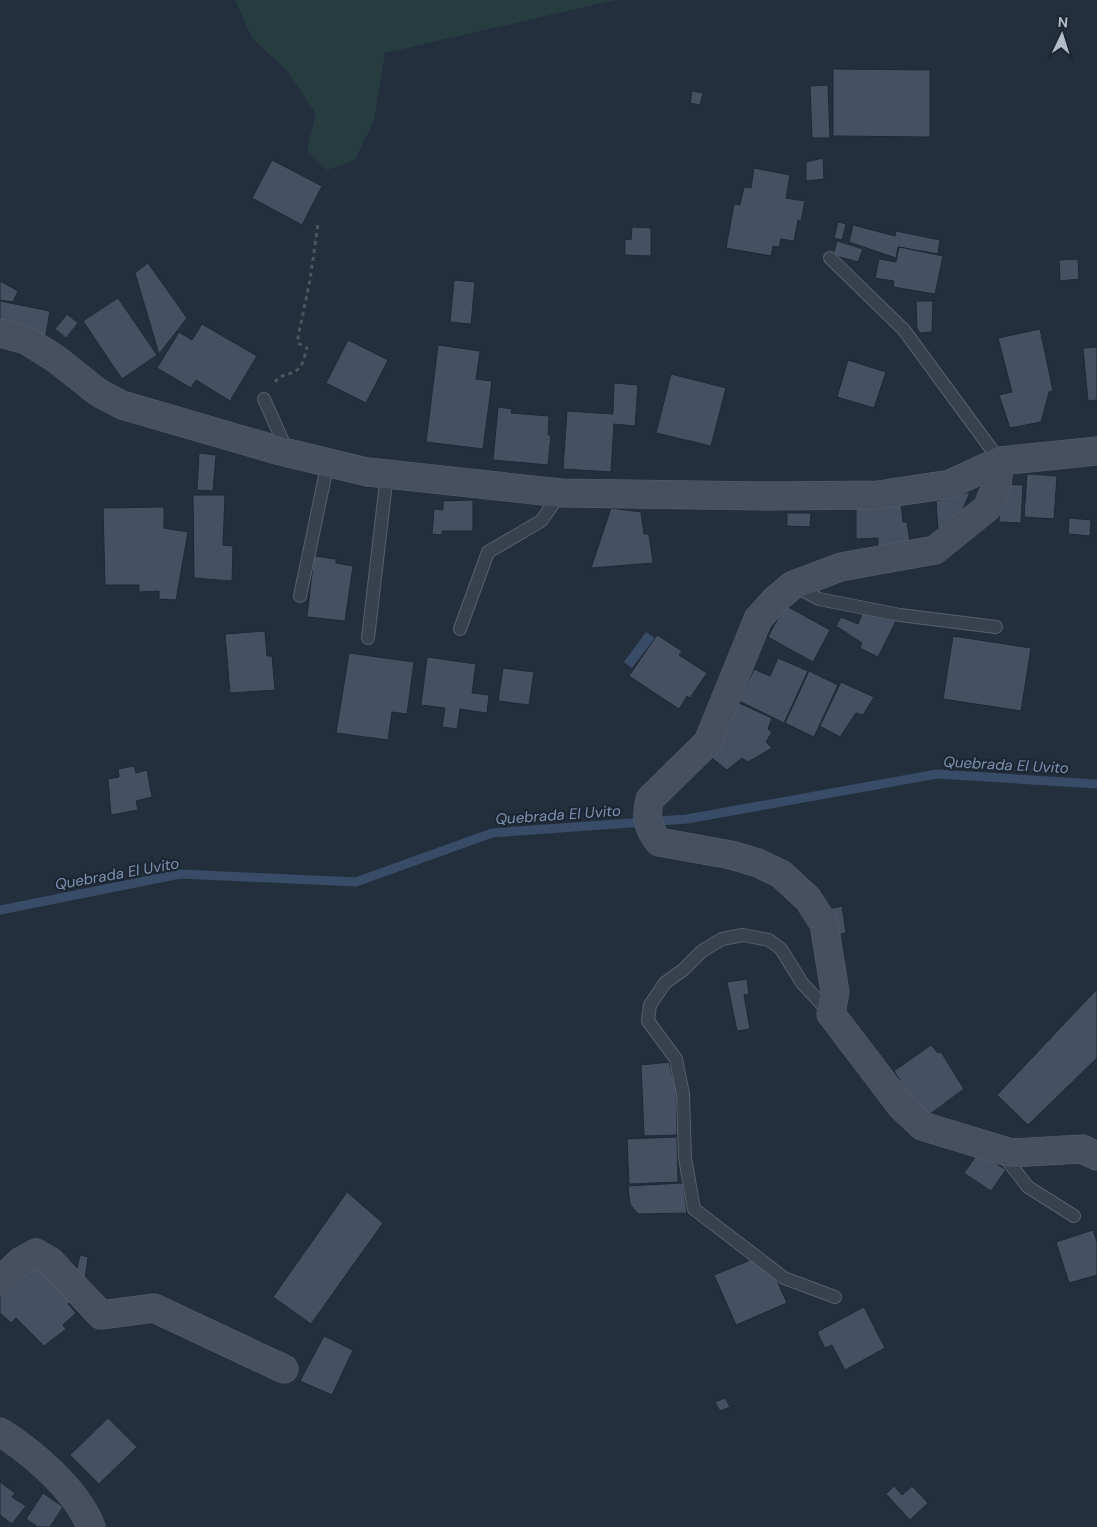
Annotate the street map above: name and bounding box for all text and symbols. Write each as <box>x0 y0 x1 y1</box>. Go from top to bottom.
north arrow <box>1037 10 1087 60</box>
text: N <box>1057 13 1069 31</box>
water label: Quebrada El Uvito <box>943 752 1069 778</box>
water label: Quebrada El Uvito <box>495 801 621 829</box>
water label: Quebrada El Uvito <box>53 853 181 895</box>

